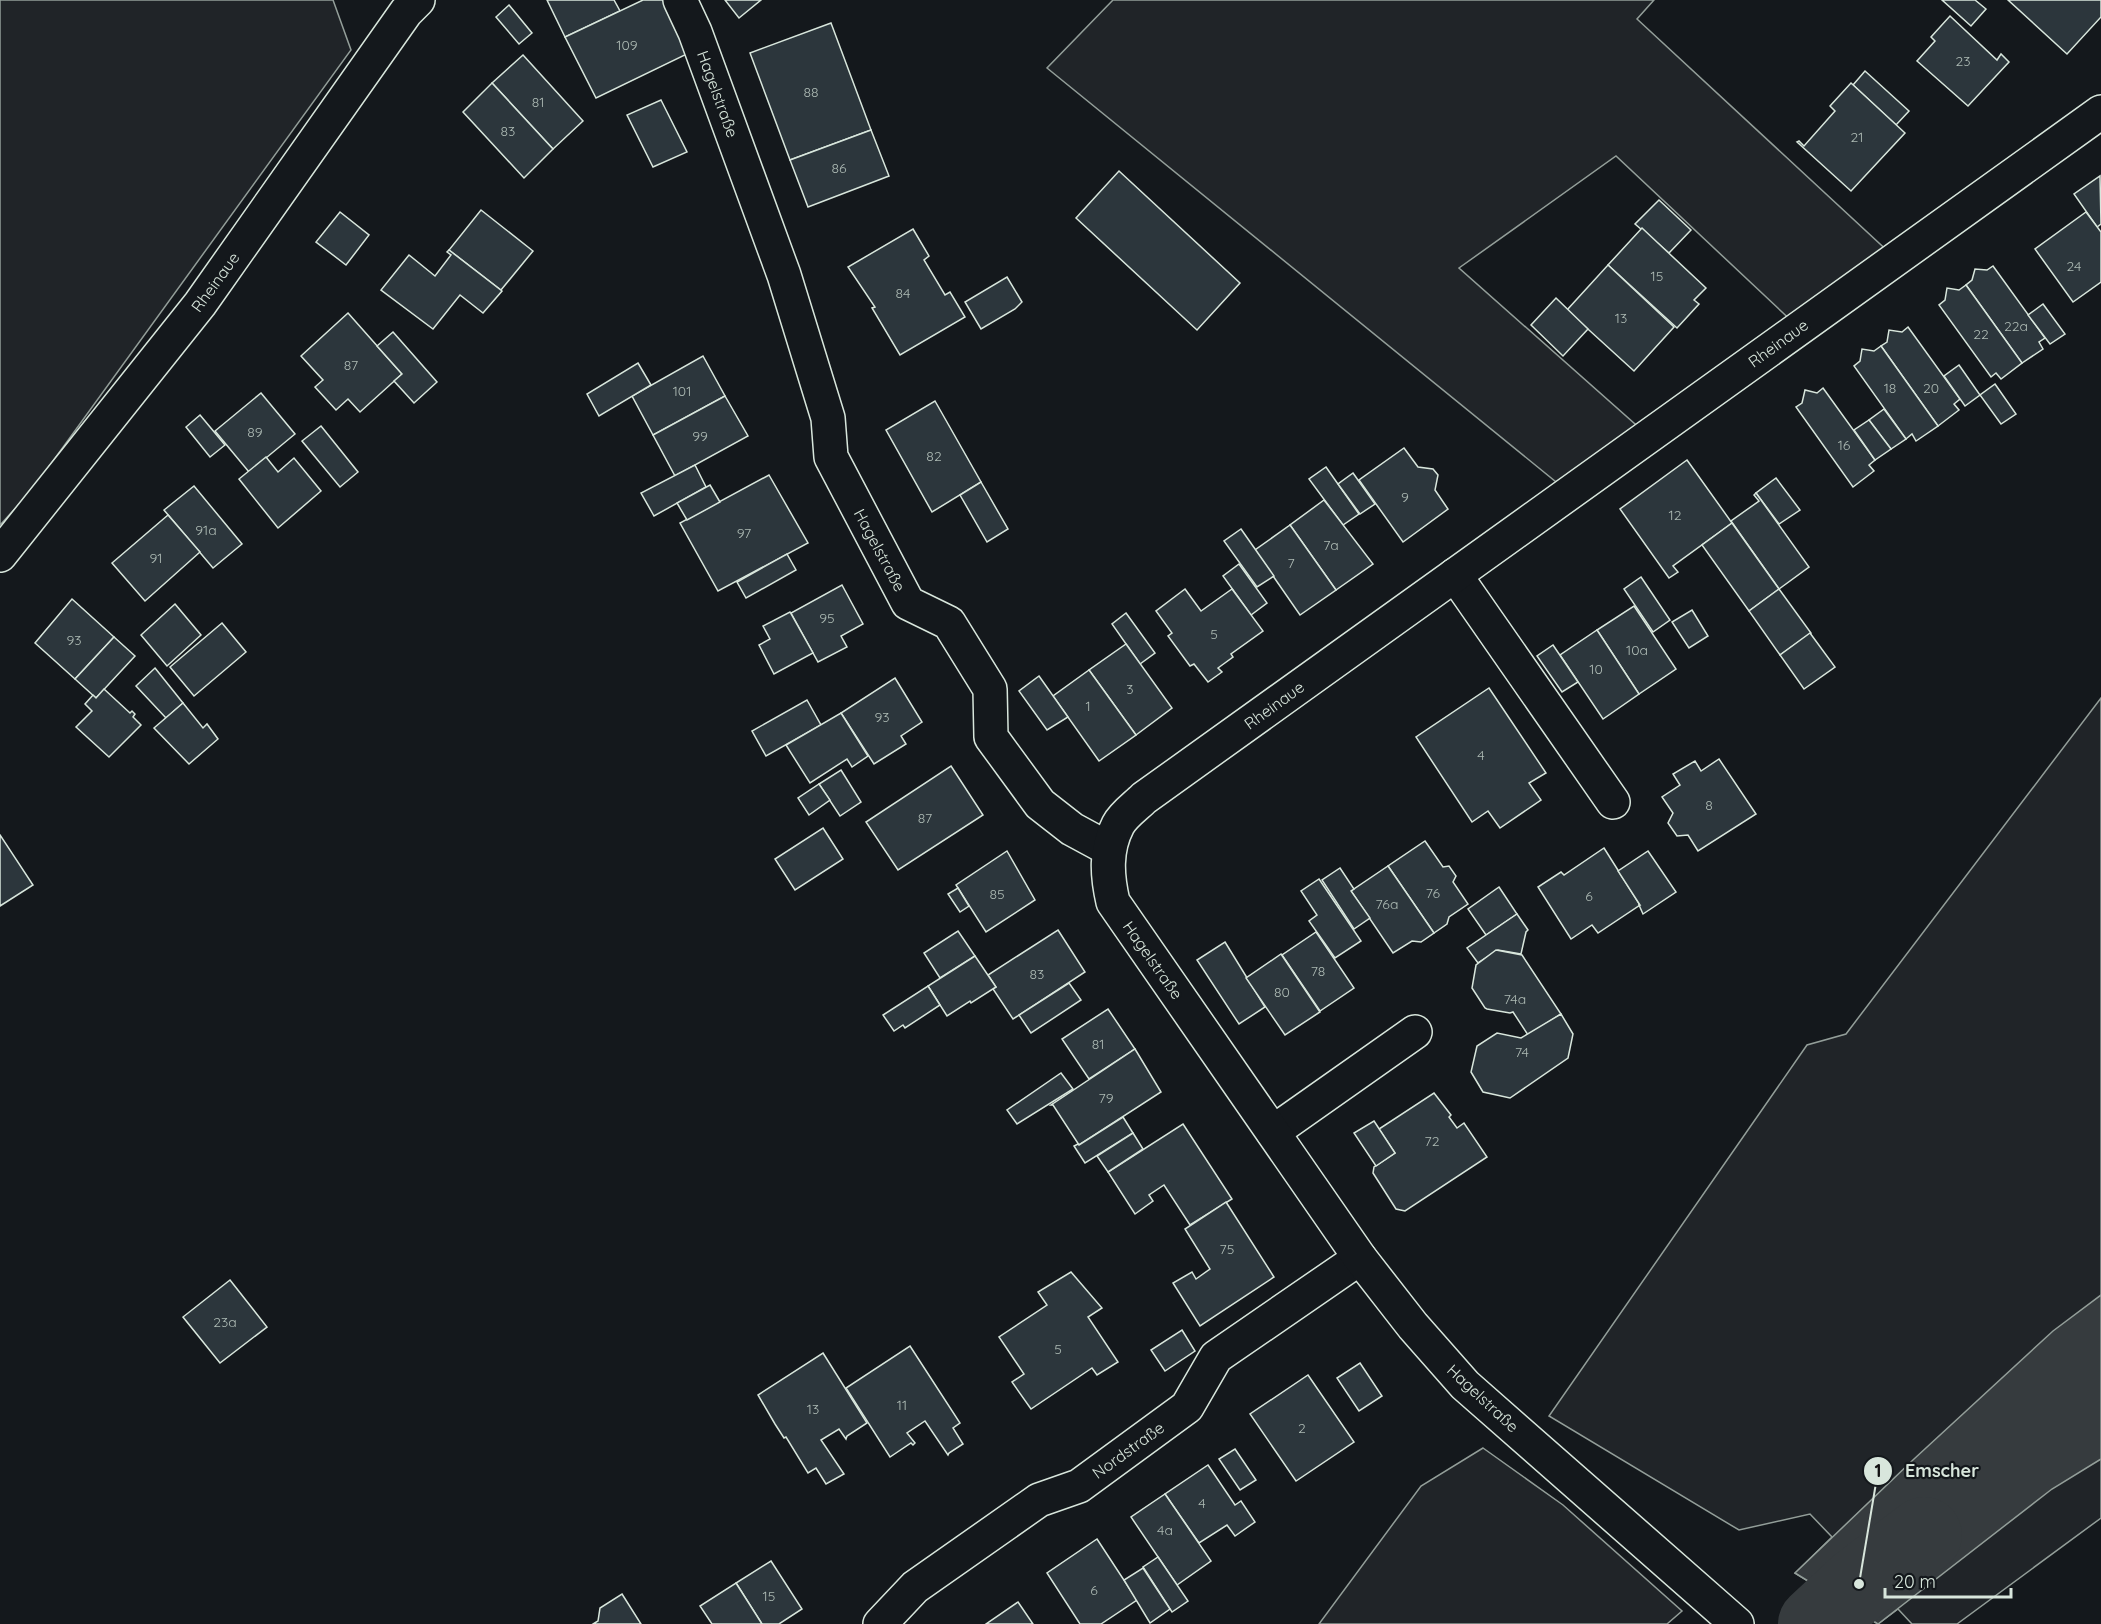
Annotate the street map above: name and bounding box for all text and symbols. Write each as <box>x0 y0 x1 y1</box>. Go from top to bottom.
house number: 109 <box>616 36 638 54</box>
street label: Hagelstraße <box>693 48 743 140</box>
house number: 23 <box>1955 52 1971 70</box>
house number: 88 <box>803 83 819 101</box>
house number: 81 <box>532 93 544 111</box>
house number: 83 <box>501 122 515 140</box>
house number: 21 <box>1851 128 1863 146</box>
house number: 86 <box>831 159 847 177</box>
street label: Rheinaue <box>187 248 243 316</box>
house number: 24 <box>2067 257 2081 275</box>
house number: 15 <box>1651 267 1663 285</box>
house number: 84 <box>896 284 910 302</box>
house number: 13 <box>1615 309 1627 327</box>
street label: Rheinaue <box>1744 315 1812 371</box>
house number: 22a <box>2004 317 2028 335</box>
house number: 22 <box>1973 325 1989 343</box>
house number: 87 <box>344 356 358 374</box>
house number: 18 <box>1884 379 1896 397</box>
house number: 20 <box>1923 379 1939 397</box>
house number: 101 <box>673 382 691 400</box>
house number: 89 <box>247 423 263 441</box>
house number: 99 <box>692 427 708 445</box>
house number: 16 <box>1838 436 1851 454</box>
house number: 82 <box>926 447 942 465</box>
house number: 9 <box>1401 488 1409 506</box>
street label: Hagelstraße <box>850 505 910 595</box>
house number: 12 <box>1669 506 1682 524</box>
house number: 91a <box>195 521 217 539</box>
house number: 97 <box>737 524 751 542</box>
house number: 7a <box>1323 536 1339 554</box>
house number: 91 <box>149 549 163 567</box>
house number: 7 <box>1287 554 1295 572</box>
house number: 95 <box>819 609 835 627</box>
house number: 5 <box>1210 625 1218 643</box>
house number: 93 <box>66 631 82 649</box>
house number: 10a <box>1626 641 1648 659</box>
house number: 10 <box>1589 660 1603 678</box>
street label: Rheinaue <box>1240 677 1308 733</box>
house number: 3 <box>1126 680 1134 698</box>
house number: 1 <box>1085 697 1091 715</box>
house number: 93 <box>874 708 890 726</box>
house number: 4 <box>1477 746 1485 764</box>
house number: 8 <box>1705 796 1713 814</box>
house number: 87 <box>918 809 932 827</box>
house number: 76 <box>1426 884 1441 902</box>
house number: 85 <box>989 885 1005 903</box>
house number: 6 <box>1585 887 1593 905</box>
house number: 76a <box>1376 895 1398 913</box>
street label: Hagelstraße <box>1119 917 1187 1003</box>
house number: 78 <box>1311 962 1325 980</box>
house number: 83 <box>1030 965 1044 983</box>
house number: 80 <box>1274 983 1290 1001</box>
house number: 74a <box>1504 990 1526 1008</box>
house number: 81 <box>1092 1035 1104 1053</box>
house number: 74 <box>1515 1043 1529 1061</box>
house number: 79 <box>1099 1089 1114 1107</box>
house number: 72 <box>1425 1132 1440 1150</box>
house number: 75 <box>1220 1240 1234 1258</box>
house number: 23a <box>213 1313 237 1331</box>
house number: 5 <box>1054 1340 1062 1358</box>
street label: Hagelstraße <box>1443 1360 1523 1436</box>
house number: 11 <box>897 1396 907 1414</box>
house number: 13 <box>807 1400 819 1418</box>
street label: Nordstraße <box>1088 1417 1168 1483</box>
house number: 2 <box>1298 1419 1306 1437</box>
callout: Emscher <box>1863 1453 1991 1489</box>
text: 1 <box>1874 1459 1882 1482</box>
text: Emscher <box>1905 1459 1979 1482</box>
house number: 4 <box>1198 1494 1206 1512</box>
house number: 4a <box>1157 1521 1173 1539</box>
scale bar <box>1885 1561 2011 1599</box>
text: 20 m <box>1894 1570 1936 1593</box>
house number: 6 <box>1090 1581 1098 1599</box>
house number: 15 <box>763 1587 775 1605</box>

